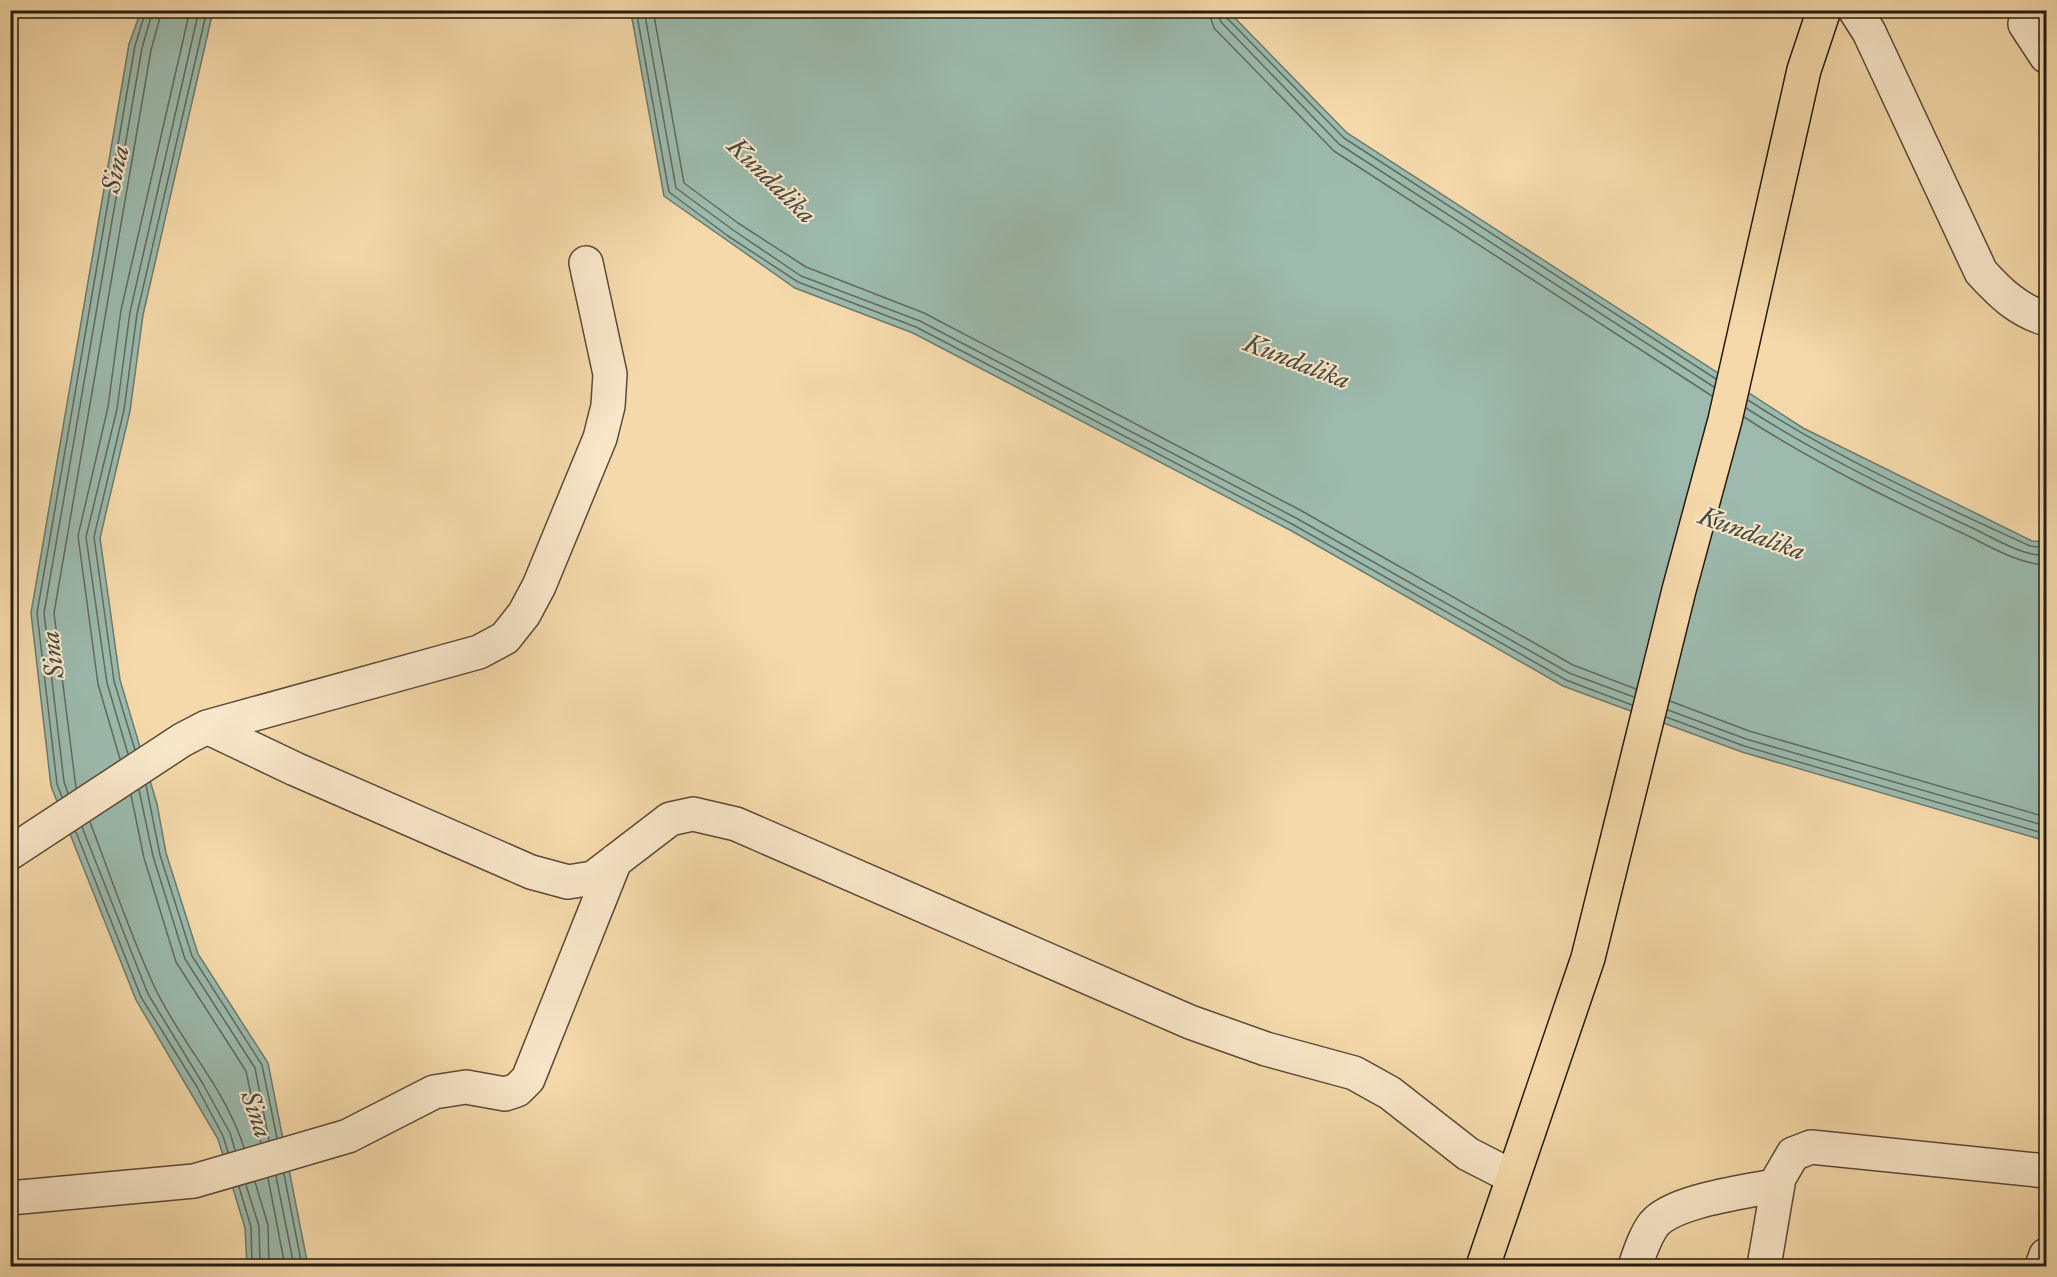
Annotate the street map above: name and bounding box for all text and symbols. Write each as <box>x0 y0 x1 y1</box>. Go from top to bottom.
water label: Kundalika <box>720 129 823 230</box>
water label: Sina <box>94 142 136 197</box>
water label: Kundalika <box>1238 326 1354 396</box>
water label: Kundalika <box>1693 498 1809 567</box>
water label: Sina <box>33 629 71 682</box>
water label: Sina <box>234 1085 280 1142</box>

